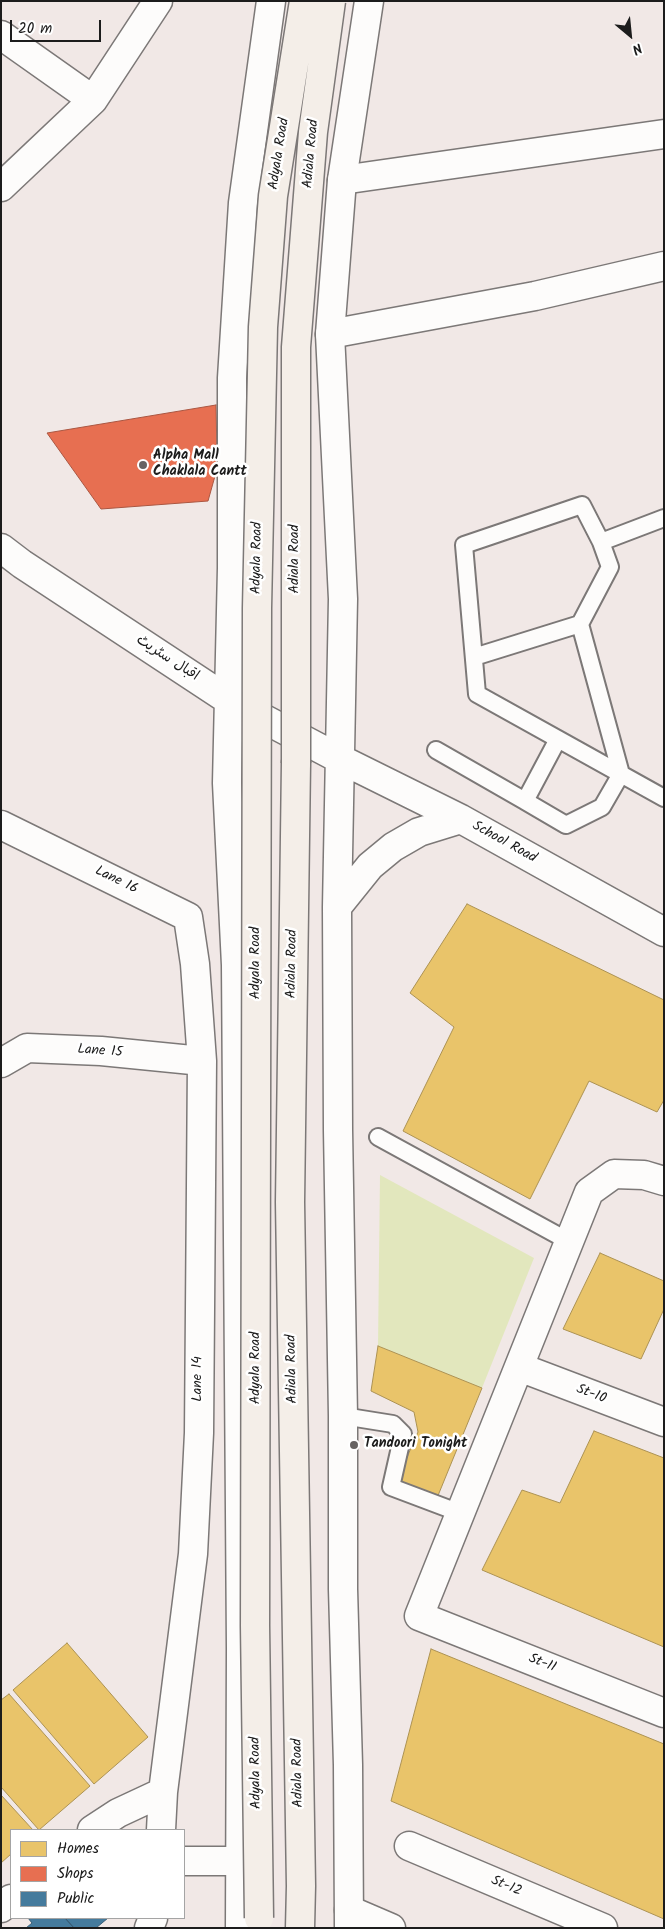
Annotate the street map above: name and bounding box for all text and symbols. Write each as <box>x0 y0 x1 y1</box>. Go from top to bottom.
scale bar <box>12 10 104 42</box>
north arrow <box>605 10 655 60</box>
text: 20 m <box>18 17 52 41</box>
text: N <box>628 36 646 60</box>
street label: Adyala Road <box>266 117 294 191</box>
street label: Adiala Road <box>301 119 323 189</box>
place label: Alpha Mall Chaklala Cantt <box>153 449 247 482</box>
marker: Alpha Mall Chaklala Cantt <box>137 459 149 471</box>
street label: Adyala Road <box>249 522 267 594</box>
street label: Adiala Road <box>288 524 304 594</box>
street label: اقبال سٹریٹ <box>132 633 202 685</box>
street label: School Road <box>469 818 539 868</box>
street label: Lane 16 <box>92 863 140 899</box>
street label: Adyala Road <box>249 927 265 999</box>
street label: Adiala Road <box>284 929 302 999</box>
street label: Lane 15 <box>77 1042 123 1062</box>
street label: Adyala Road <box>249 1332 265 1404</box>
street label: Adiala Road <box>284 1334 302 1404</box>
street label: Lane 14 <box>191 1356 207 1402</box>
street label: St-10 <box>574 1382 608 1408</box>
place label: Tandoori Tonight <box>364 1437 467 1453</box>
marker: Tandoori Tonight <box>348 1439 360 1451</box>
street label: St-11 <box>526 1651 558 1677</box>
street label: Adyala Road <box>248 1737 266 1809</box>
street label: Adiala Road <box>290 1738 308 1808</box>
legend <box>10 1829 185 1919</box>
text: Homes <box>57 1837 99 1861</box>
text: Shops <box>57 1862 93 1886</box>
street label: St-12 <box>488 1873 524 1901</box>
text: Public <box>57 1887 94 1911</box>

